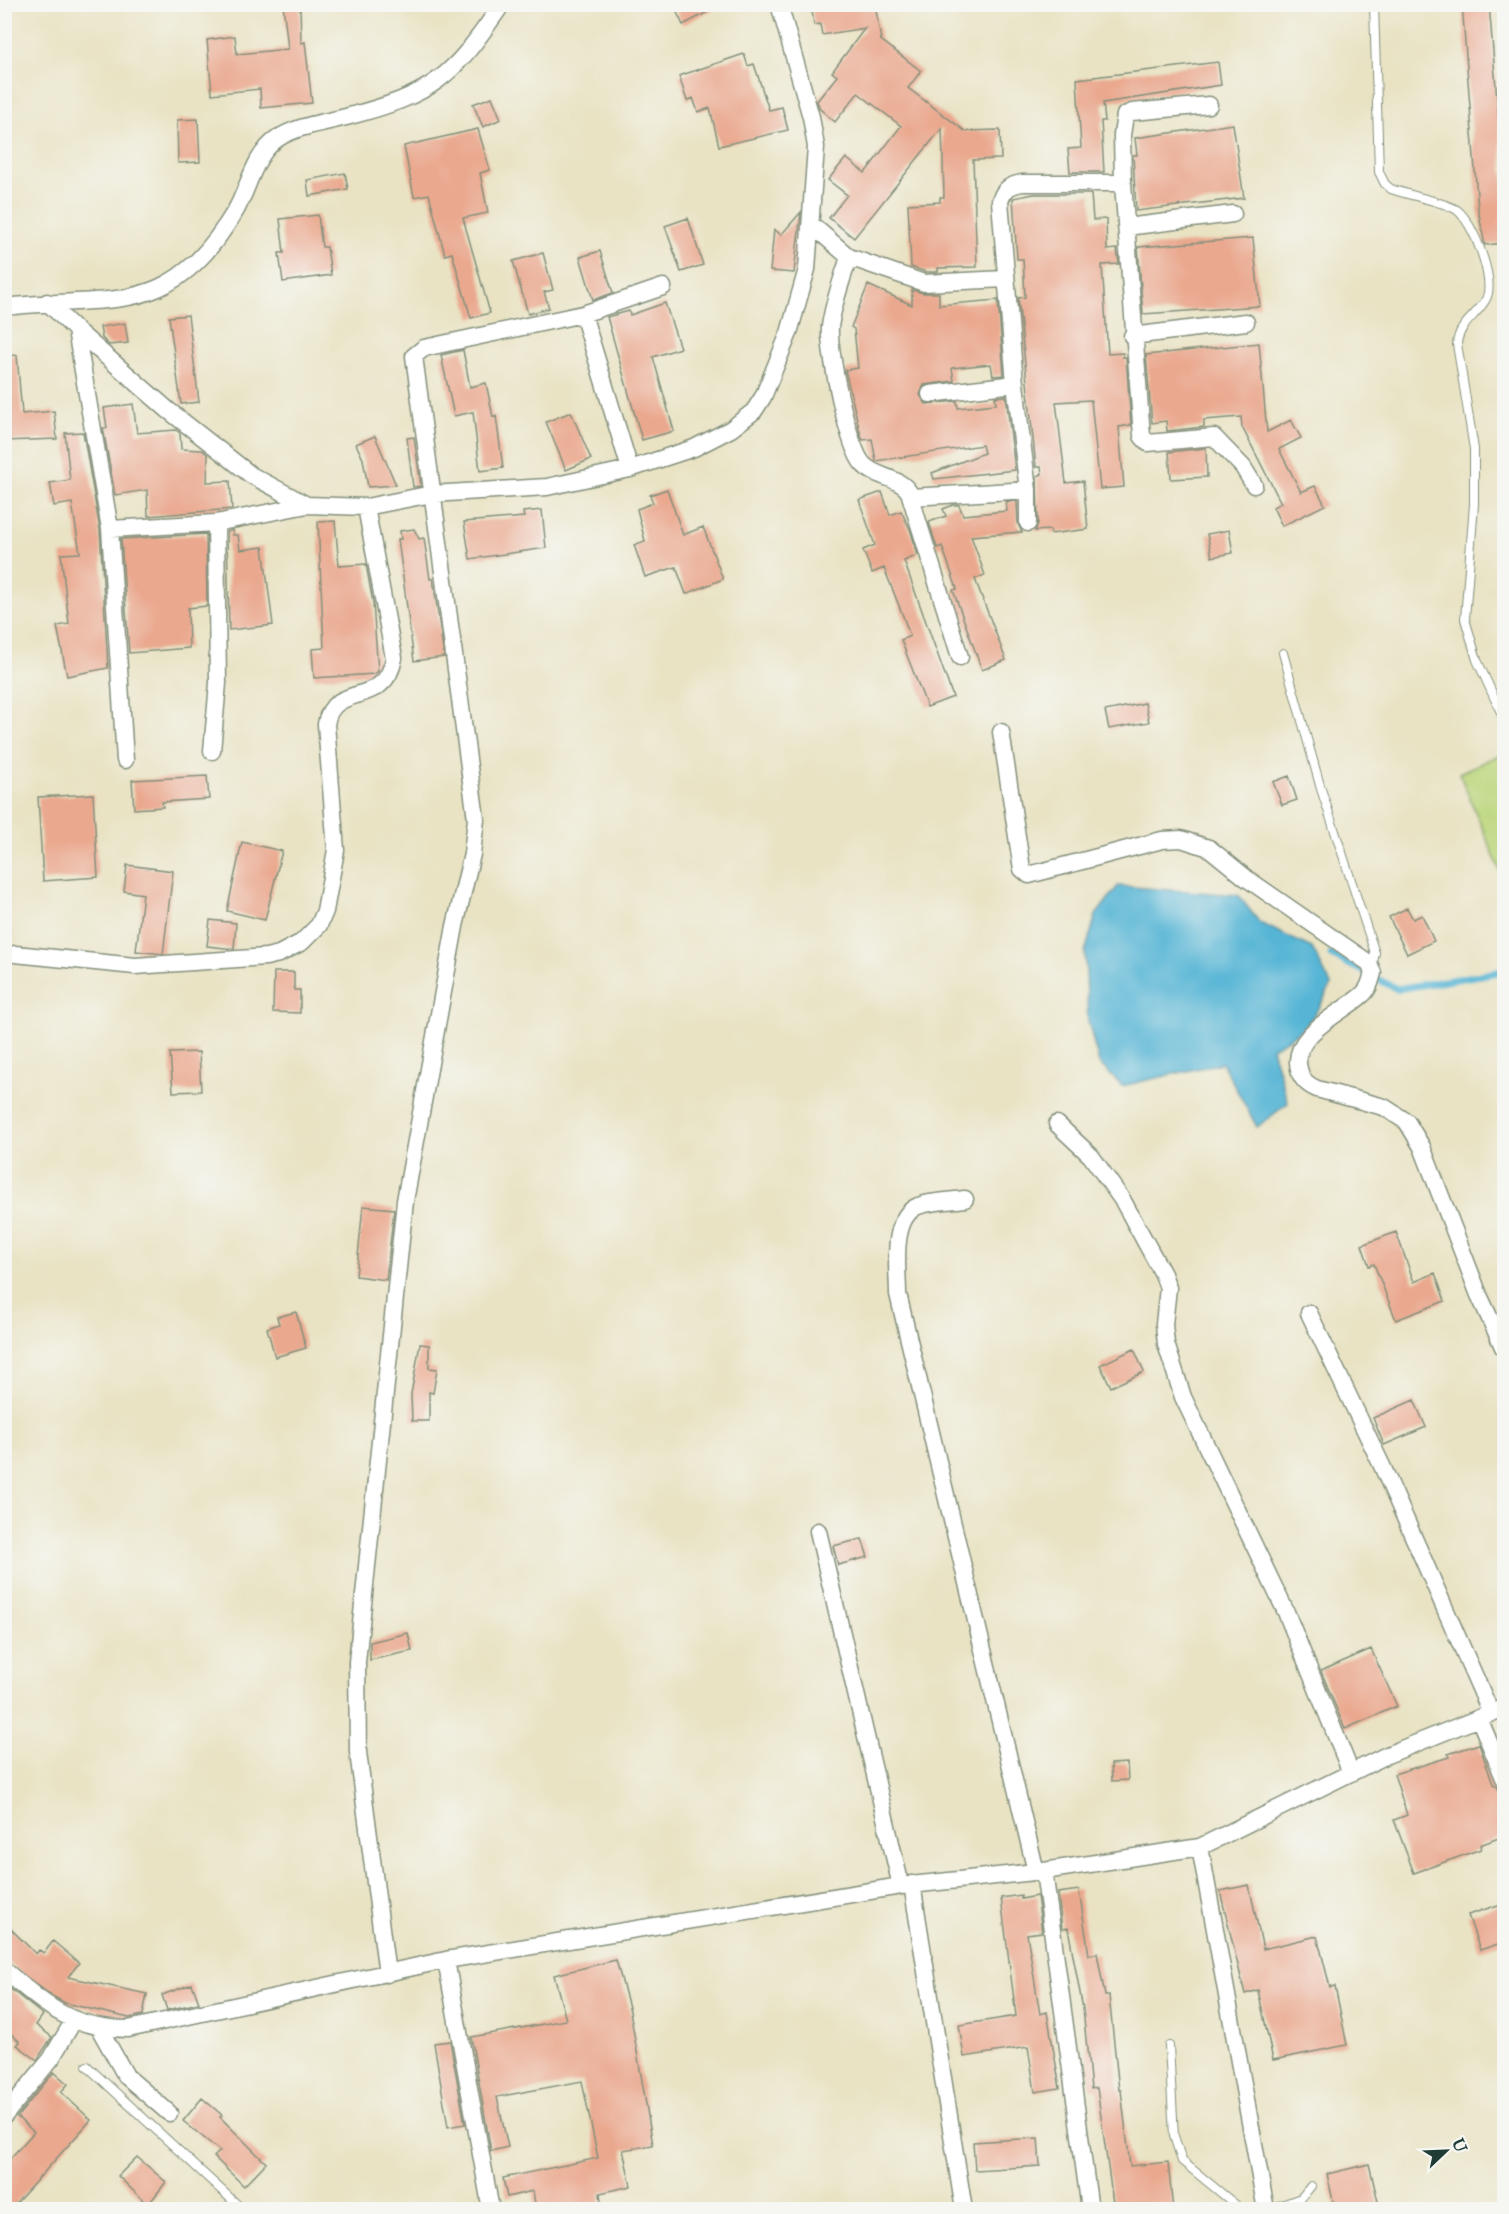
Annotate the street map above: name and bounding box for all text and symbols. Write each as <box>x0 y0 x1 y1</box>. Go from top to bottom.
north arrow <box>1416 2121 1476 2181</box>
text: U <box>1447 2135 1471 2156</box>

